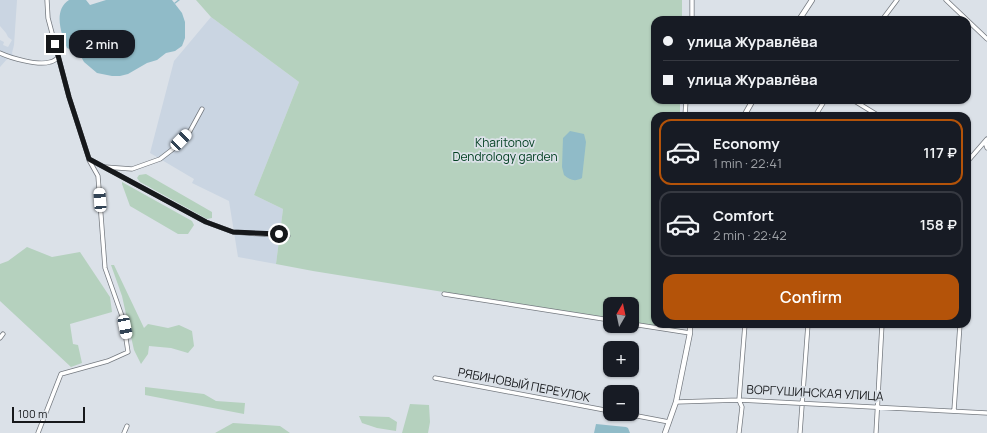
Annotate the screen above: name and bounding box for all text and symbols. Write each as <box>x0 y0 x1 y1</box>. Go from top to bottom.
callout: 2 min <box>69 30 135 58</box>
text: улица Журавлёва <box>687 31 818 52</box>
route end <box>46 35 64 53</box>
text: 2 min <box>85 35 119 53</box>
text: улица Журавлёва <box>687 69 818 90</box>
car <box>168 127 194 153</box>
text: Economy <box>713 133 780 154</box>
park label: Kharitonov Dendrology garden <box>452 134 558 165</box>
icon: car <box>665 134 701 170</box>
text: 117 ₽ <box>923 142 957 163</box>
text: 1 min · 22:41 <box>713 154 782 172</box>
car <box>93 188 107 212</box>
text: Comfort <box>713 205 774 226</box>
icon: car <box>665 206 701 242</box>
text: 158 ₽ <box>920 214 957 235</box>
route start <box>270 225 288 243</box>
text: 2 min · 22:42 <box>713 226 787 244</box>
button: Confirm <box>663 274 959 320</box>
north arrow <box>603 297 639 333</box>
map controls <box>603 297 639 421</box>
car <box>117 314 133 340</box>
button: + <box>603 341 639 377</box>
street label: РЯБИНОВЫЙ ПЕРЕУЛОК <box>456 363 593 406</box>
street label: ВОРГУШИНСКАЯ УЛИЦА <box>746 380 884 405</box>
button: − <box>603 385 639 421</box>
scale bar <box>12 405 85 424</box>
text: 100 m <box>18 406 47 421</box>

